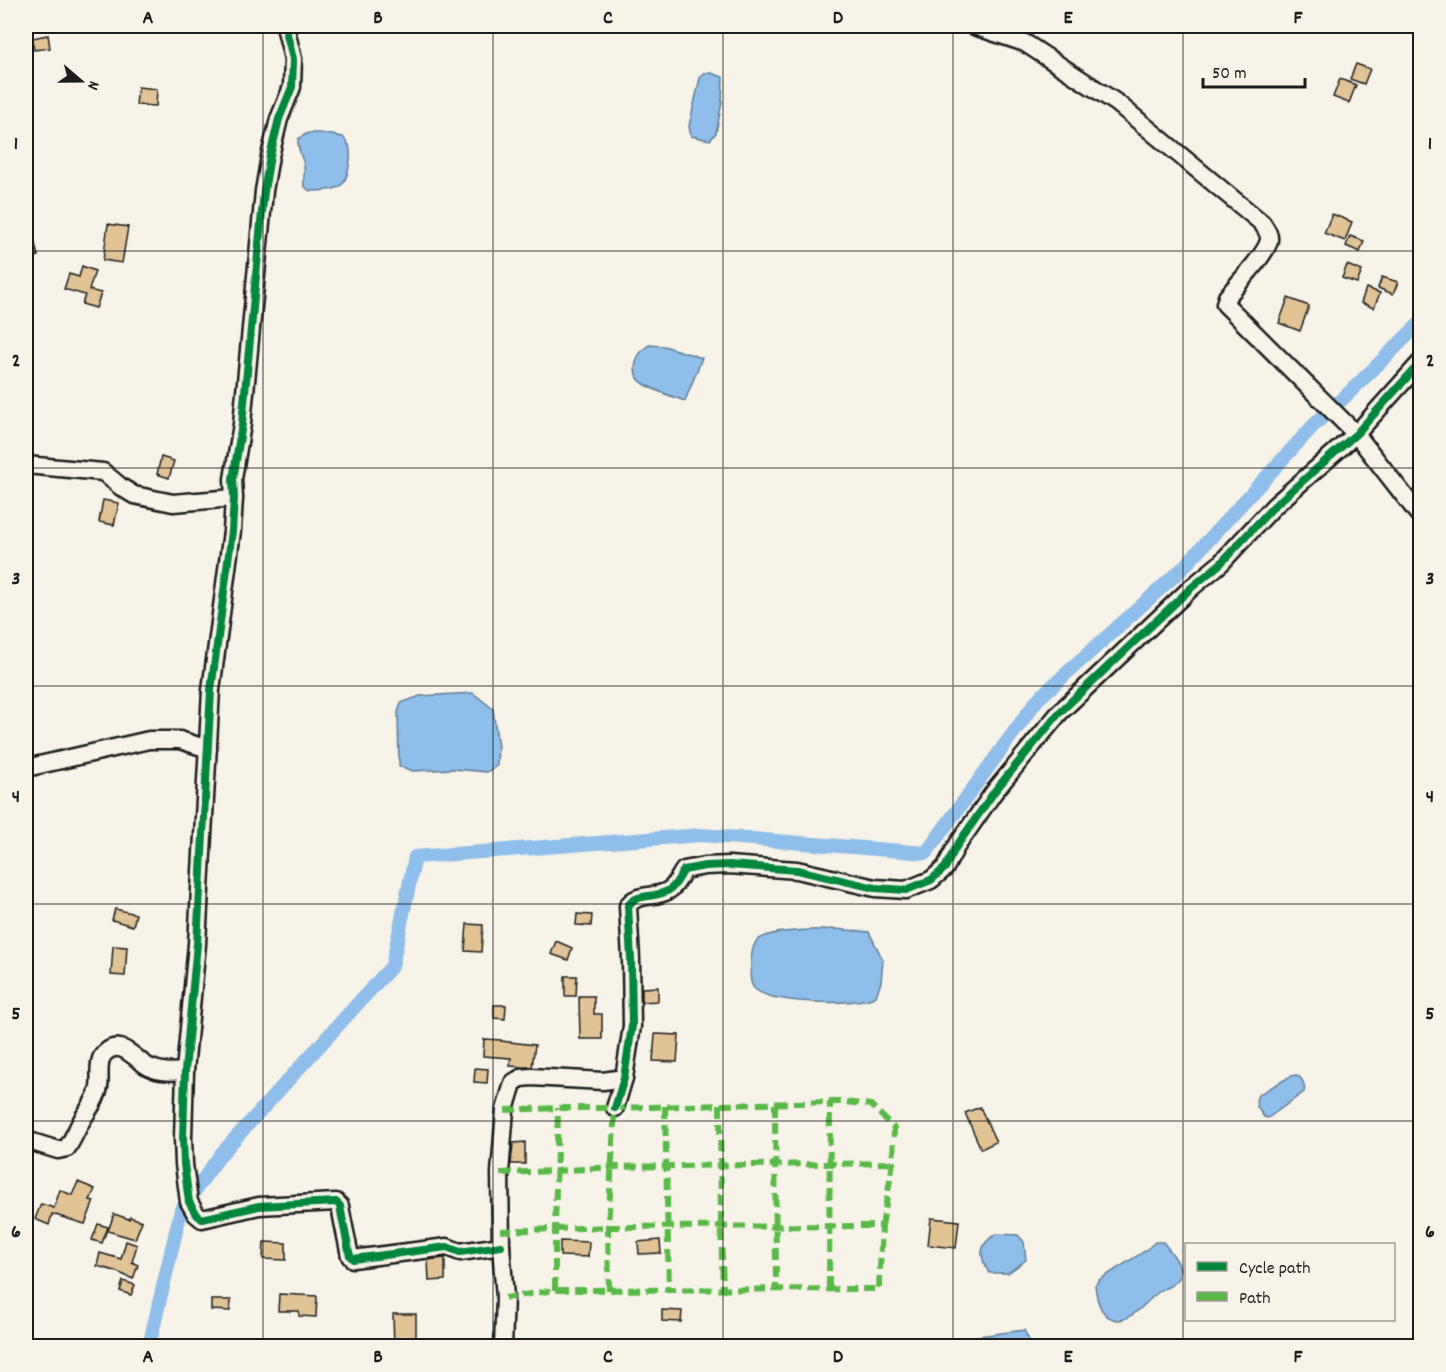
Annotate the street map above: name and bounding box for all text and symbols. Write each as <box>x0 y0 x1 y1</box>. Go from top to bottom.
text: A <box>143 5 154 33</box>
text: B <box>373 5 383 33</box>
text: C <box>603 5 613 33</box>
text: D <box>833 5 844 33</box>
text: E <box>1063 5 1073 33</box>
text: F <box>1294 5 1304 33</box>
north arrow <box>51 51 111 111</box>
scale bar <box>1203 51 1305 89</box>
text: 50 m <box>1212 62 1247 87</box>
text: N <box>81 78 105 93</box>
text: 1 <box>14 131 18 159</box>
text: 1 <box>1428 131 1432 159</box>
text: 2 <box>12 348 20 376</box>
text: 2 <box>1426 348 1434 376</box>
text: 3 <box>12 566 20 594</box>
text: 3 <box>1426 566 1434 594</box>
text: 4 <box>12 784 20 812</box>
text: 4 <box>1426 784 1434 812</box>
text: 5 <box>11 1001 21 1029</box>
text: 5 <box>1425 1001 1435 1029</box>
text: 6 <box>11 1219 21 1247</box>
text: 6 <box>1425 1219 1435 1247</box>
legend <box>1185 1243 1395 1321</box>
text: Cycle path <box>1239 1257 1310 1282</box>
text: Path <box>1239 1287 1271 1312</box>
text: A <box>143 1344 154 1372</box>
text: B <box>373 1344 383 1372</box>
text: C <box>603 1344 613 1372</box>
text: D <box>833 1344 844 1372</box>
text: E <box>1063 1344 1073 1372</box>
text: F <box>1294 1344 1304 1372</box>

